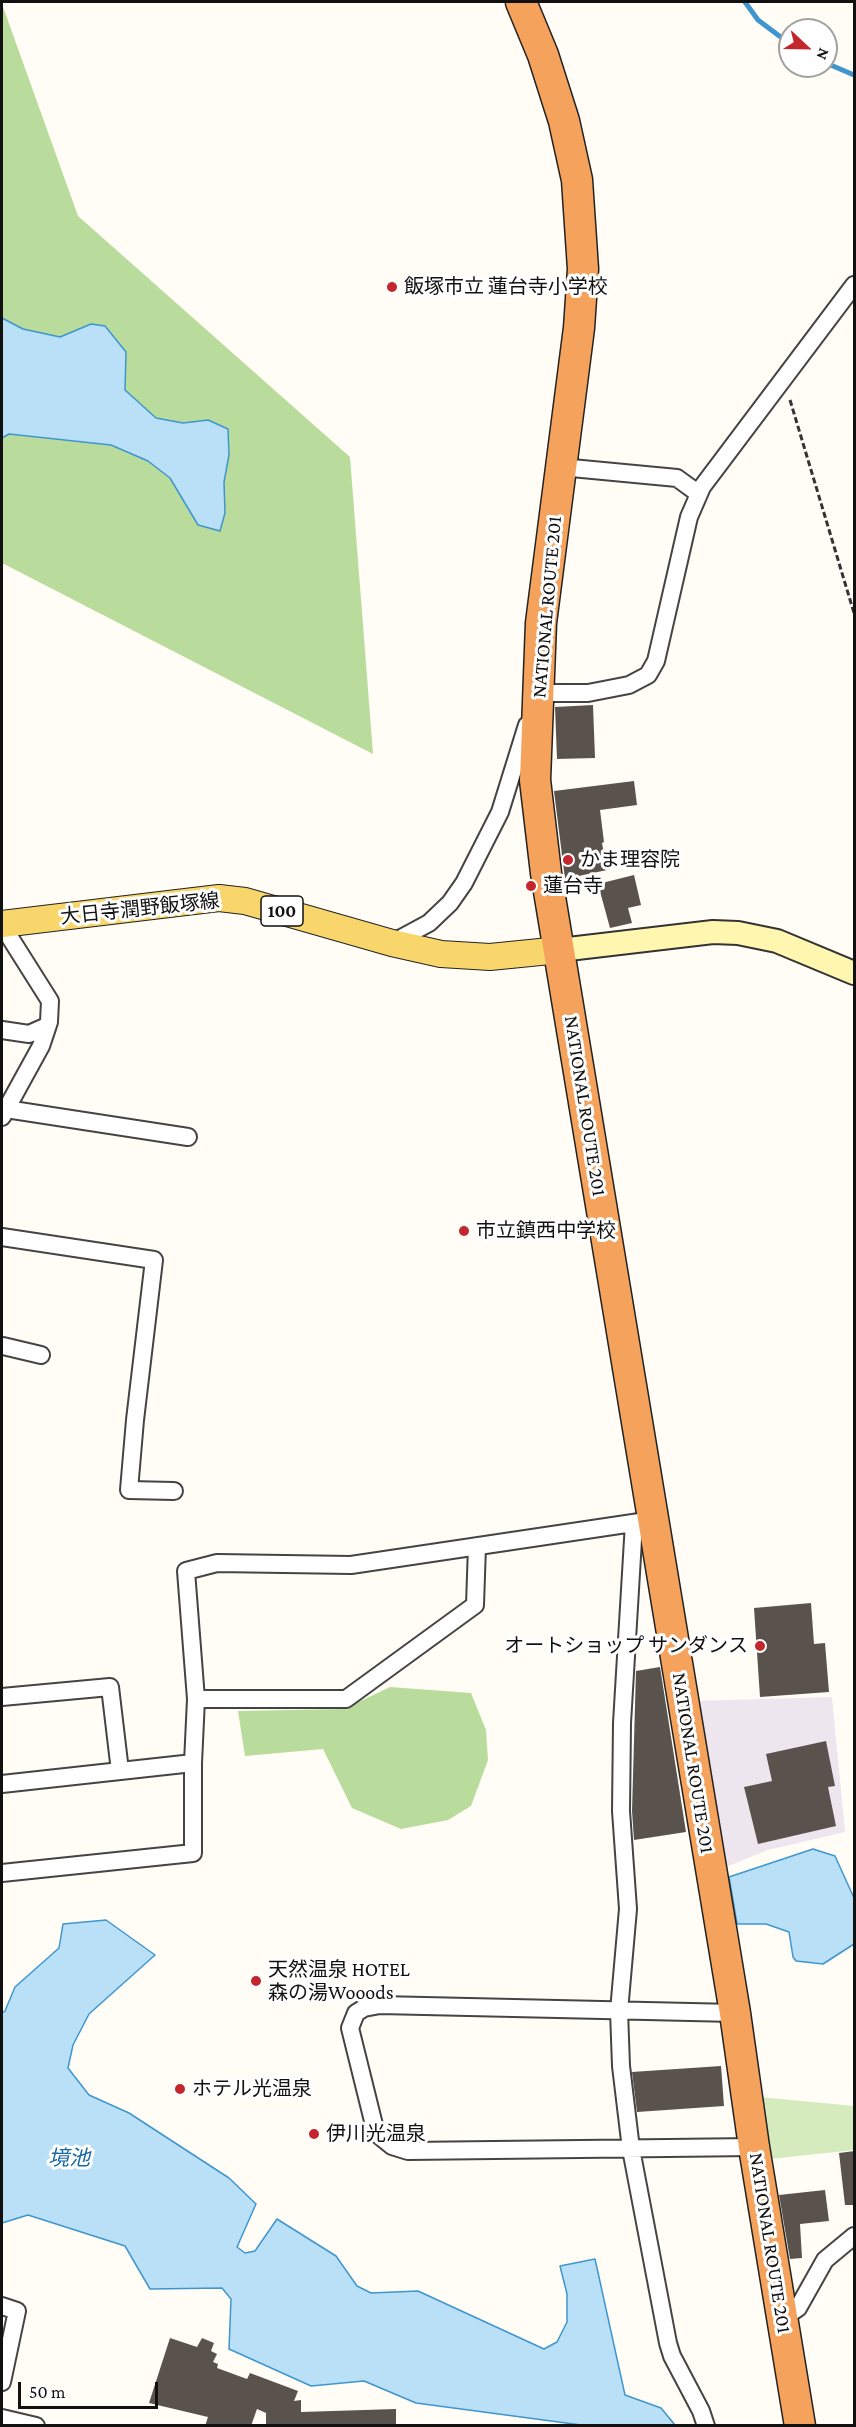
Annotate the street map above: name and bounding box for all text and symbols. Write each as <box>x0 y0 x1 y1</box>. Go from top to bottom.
north arrow <box>778 18 838 78</box>
text: N <box>813 46 833 62</box>
place label: 飯塚市立 蓮台寺小学校 <box>404 275 608 299</box>
marker: 飯塚市立 蓮台寺小学校 <box>385 280 399 294</box>
street label: NATIONAL ROUTE 201 <box>527 515 567 699</box>
place label: かま理容院 <box>580 848 680 872</box>
marker: かま理容院 <box>561 853 575 867</box>
place label: 蓮台寺 <box>543 874 603 898</box>
marker: 蓮台寺 <box>524 879 538 893</box>
street label: 大日寺潤野飯塚線 <box>59 889 221 929</box>
road number: 100 <box>261 896 303 926</box>
street label: NATIONAL ROUTE 201 <box>559 1014 611 1198</box>
place label: 市立鎮西中学校 <box>476 1219 616 1243</box>
marker: 市立鎮西中学校 <box>457 1224 471 1238</box>
place label: オートショップ サンダンス <box>504 1634 748 1658</box>
marker: オートショップ サンダンス <box>753 1639 767 1653</box>
street label: NATIONAL ROUTE 201 <box>667 1671 719 1855</box>
place label: 天然温泉 HOTEL 森の湯Wooods <box>268 1958 410 2005</box>
marker: 天然温泉 HOTEL 森の湯Wooods <box>249 1974 263 1988</box>
place label: ホテル光温泉 <box>192 2077 312 2101</box>
marker: ホテル光温泉 <box>173 2082 187 2096</box>
place label: 伊川光温泉 <box>326 2122 426 2146</box>
marker: 伊川光温泉 <box>307 2127 321 2141</box>
water label: 境池 <box>48 2146 90 2172</box>
street label: NATIONAL ROUTE 201 <box>744 2151 796 2335</box>
scale bar <box>21 2370 160 2408</box>
text: 50 m <box>29 2382 66 2402</box>

